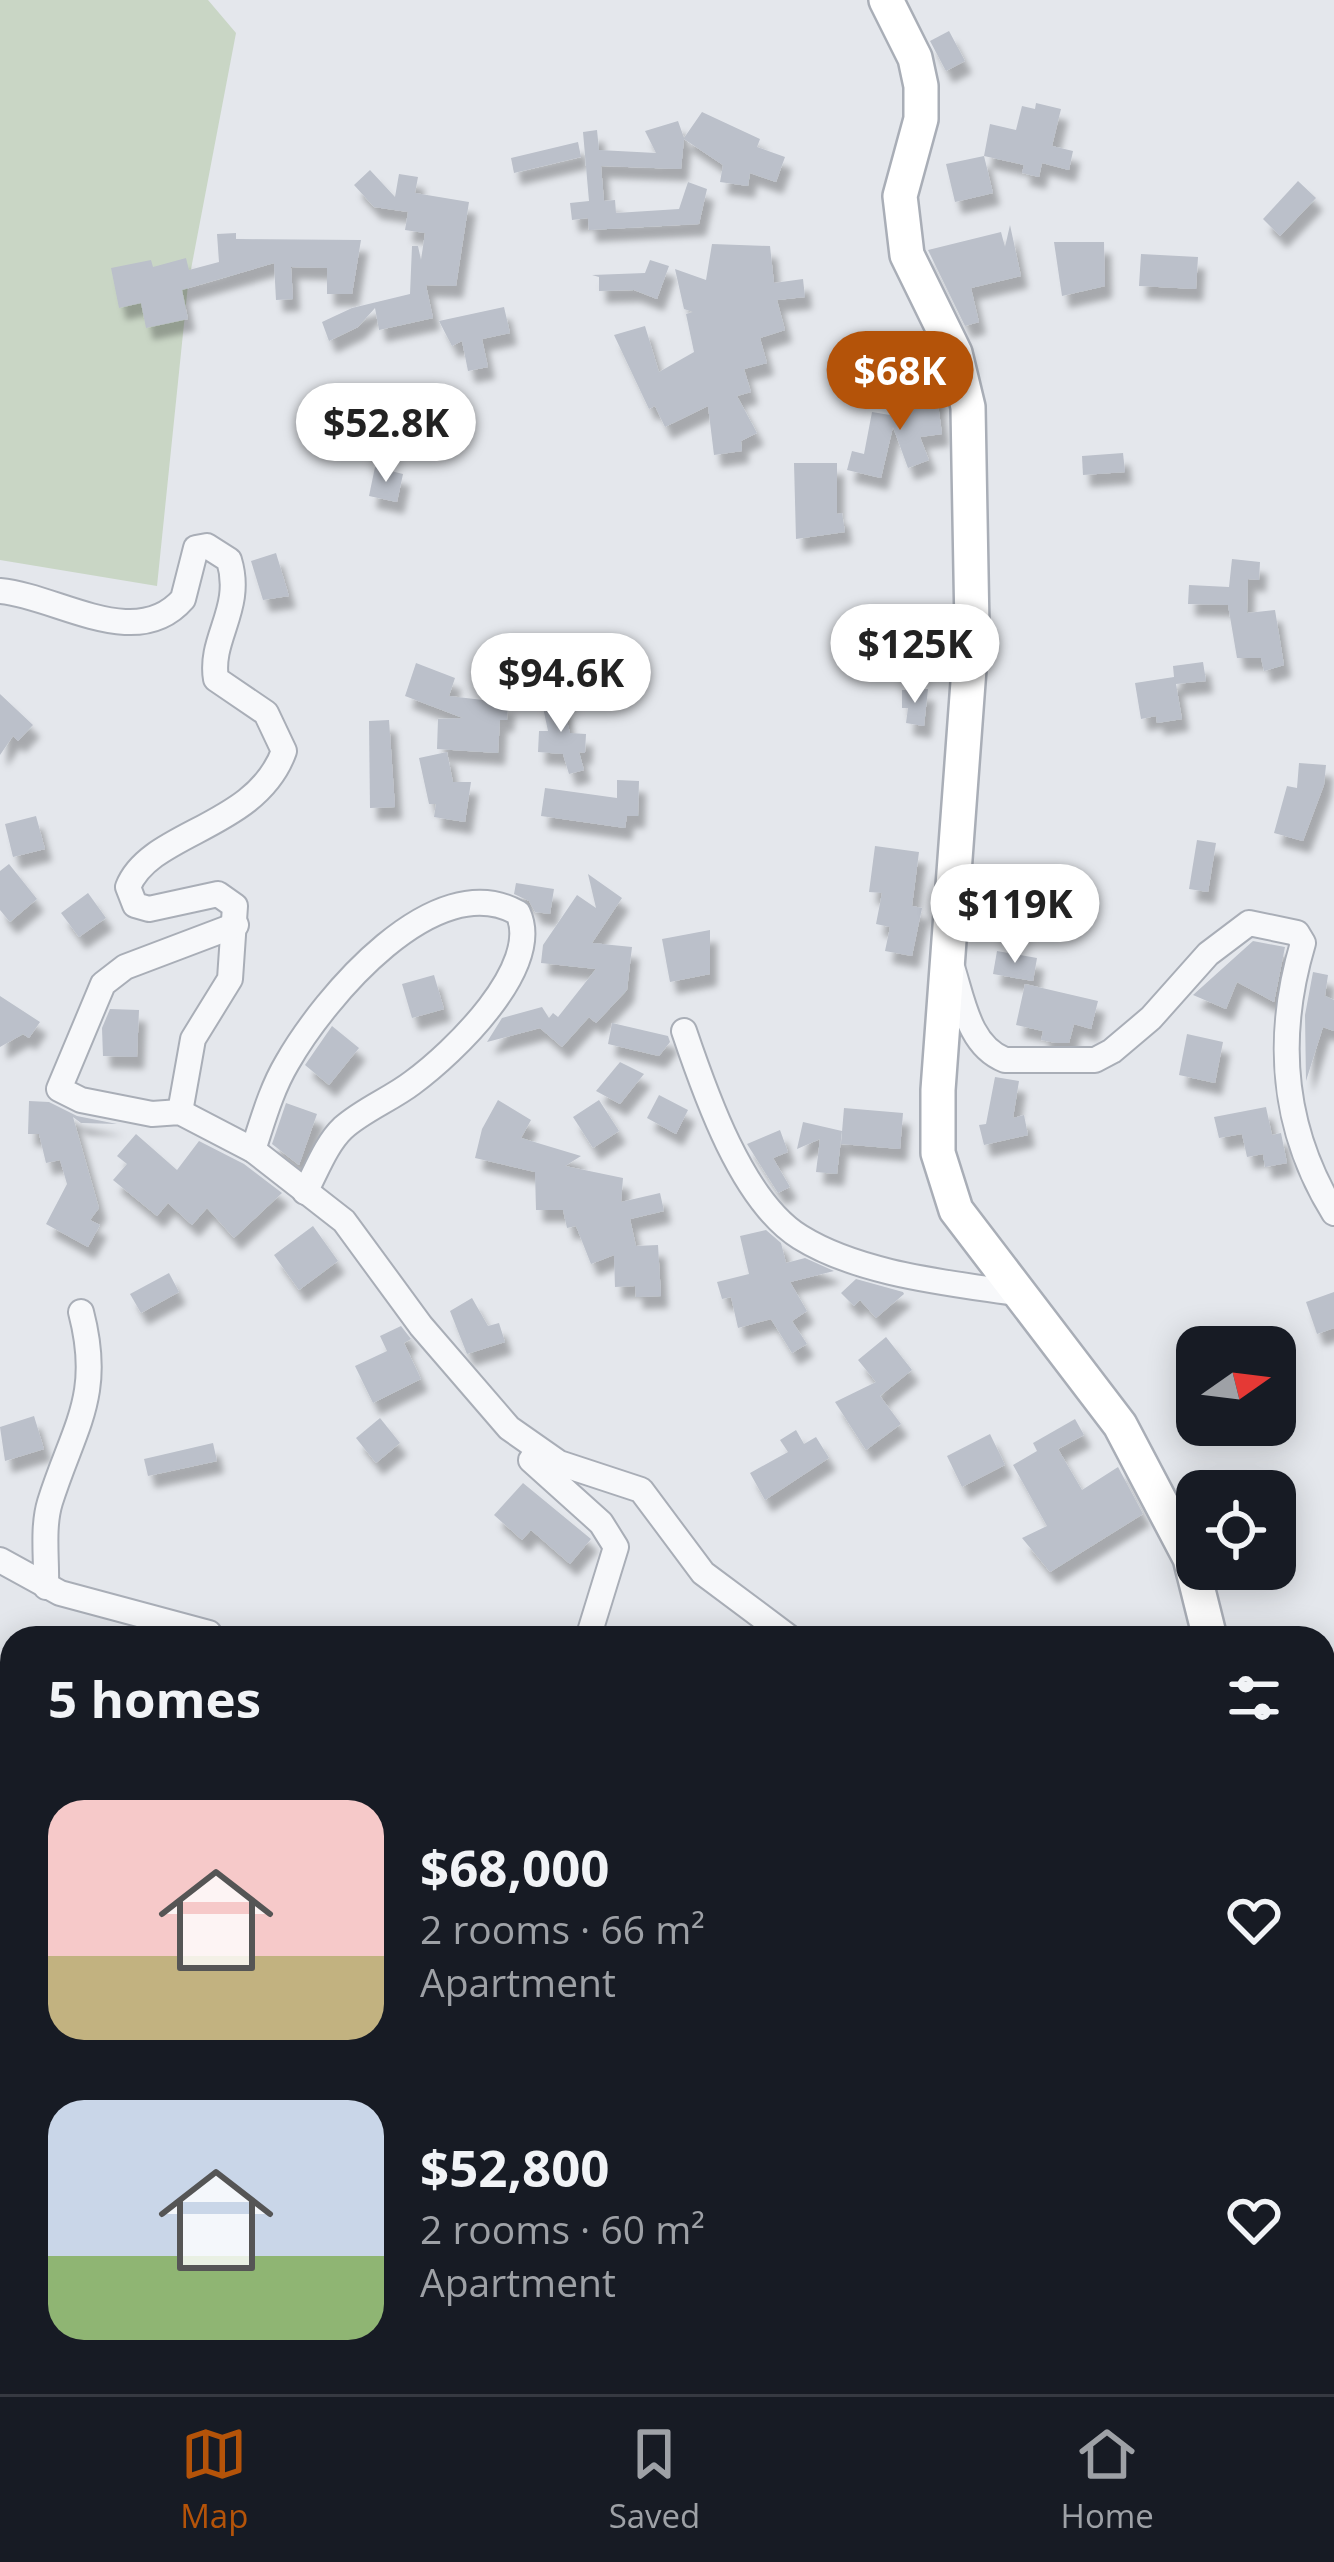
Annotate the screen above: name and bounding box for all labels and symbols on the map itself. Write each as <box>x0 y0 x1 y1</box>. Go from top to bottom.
pin: $68K <box>829 331 971 433</box>
pin: $52.8K <box>288 383 484 485</box>
pin: $125K <box>831 604 999 706</box>
pin: $94.6K <box>463 633 659 735</box>
pin: $119K <box>931 864 1099 966</box>
north arrow <box>1176 1326 1296 1446</box>

